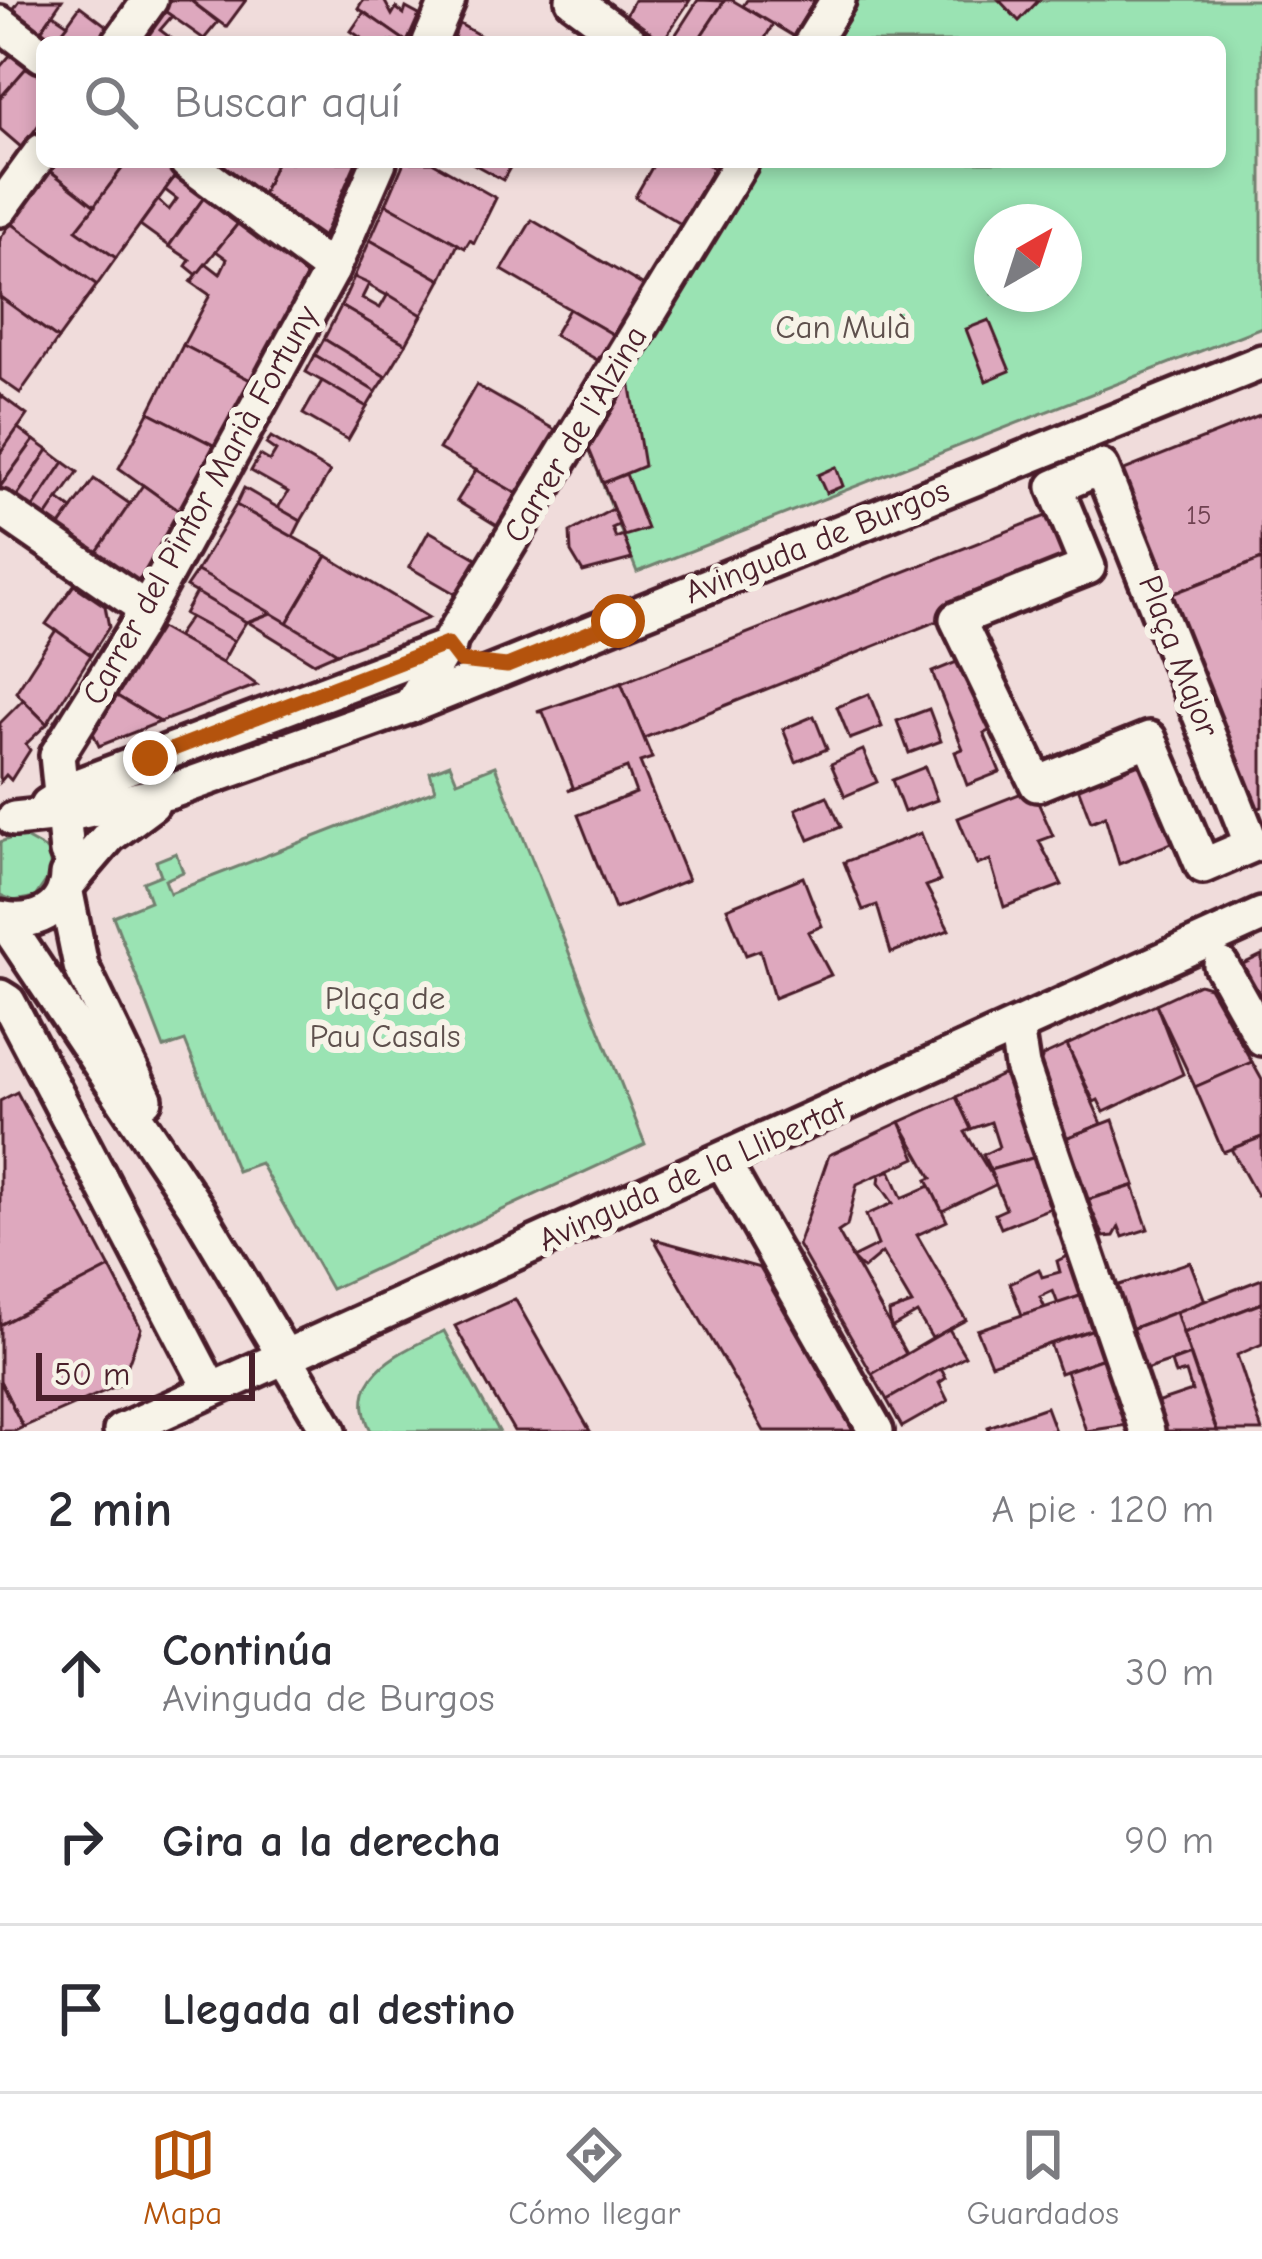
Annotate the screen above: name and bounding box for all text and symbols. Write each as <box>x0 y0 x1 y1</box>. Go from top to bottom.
search box <box>36 36 1226 168</box>
icon: search <box>78 69 144 135</box>
text: Buscar aquí <box>174 76 401 128</box>
north arrow <box>974 204 1082 312</box>
street label: Carrer del Pintor Marià Fortuny <box>74 299 326 711</box>
park label: Can Mulà <box>775 308 911 346</box>
street label: Carrer de l'Alzina <box>495 319 655 549</box>
street label: Avinguda de Burgos <box>679 471 955 611</box>
house number: 15 <box>1186 500 1212 531</box>
street label: Plaça Major <box>1131 570 1227 742</box>
route start <box>591 594 645 648</box>
route end <box>123 731 177 785</box>
park label: Plaça de Pau Casals <box>310 979 460 1055</box>
street label: Avinguda de la Llibertat <box>532 1088 853 1259</box>
scale bar <box>36 1347 255 1400</box>
text: 50 m <box>54 1355 130 1393</box>
text: 2 min <box>48 1480 172 1539</box>
text: A pie · 120 m <box>991 1487 1214 1532</box>
text: Continúa <box>162 1624 333 1676</box>
icon: ahead <box>48 1640 114 1706</box>
text: 30 m <box>1125 1650 1214 1695</box>
text: Avinguda de Burgos <box>162 1676 495 1721</box>
icon: right <box>48 1808 114 1874</box>
text: Gira a la derecha <box>162 1815 501 1867</box>
text: 90 m <box>1124 1818 1214 1863</box>
icon: arrive <box>48 1976 114 2042</box>
text: Llegada al destino <box>162 1983 515 2035</box>
tab: Mapa <box>143 2122 222 2232</box>
tab: Cómo llegar <box>508 2122 680 2232</box>
tab: Guardados <box>966 2122 1119 2232</box>

